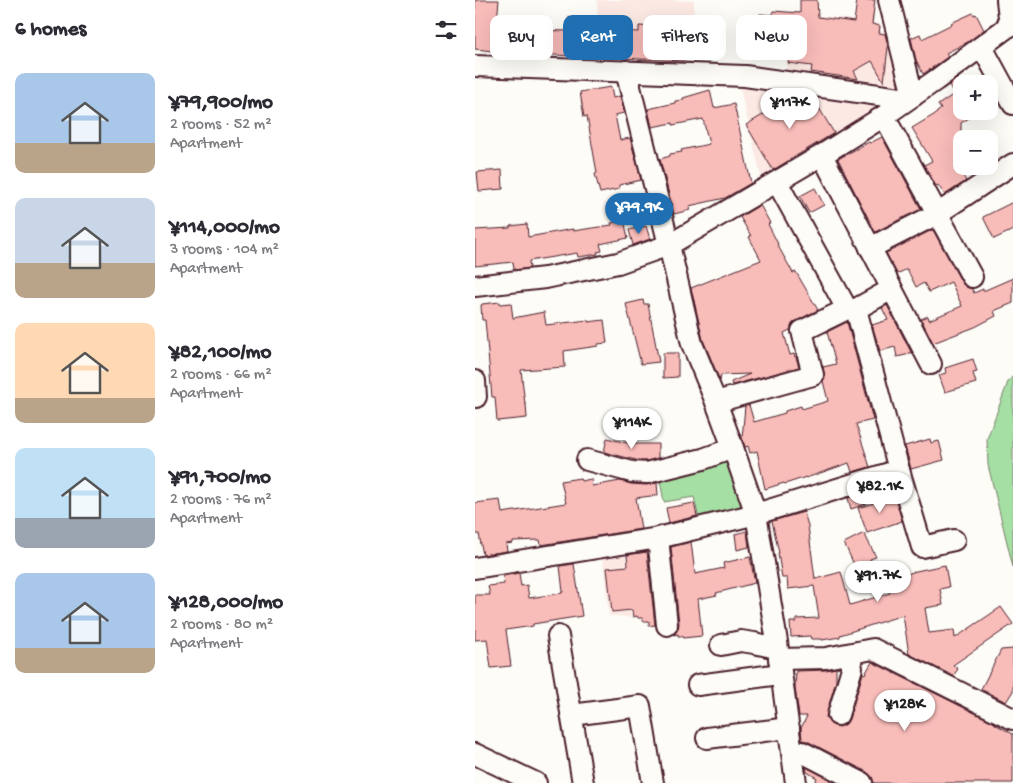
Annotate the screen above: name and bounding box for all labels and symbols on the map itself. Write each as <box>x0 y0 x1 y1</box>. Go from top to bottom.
pin: ¥117K <box>755 88 825 130</box>
pin: ¥79.9K <box>598 192 680 235</box>
pin: ¥114K <box>597 408 667 450</box>
pin: ¥82.1K <box>839 472 921 514</box>
pin: ¥91.7K <box>837 560 919 603</box>
pin: ¥128K <box>870 690 940 732</box>

